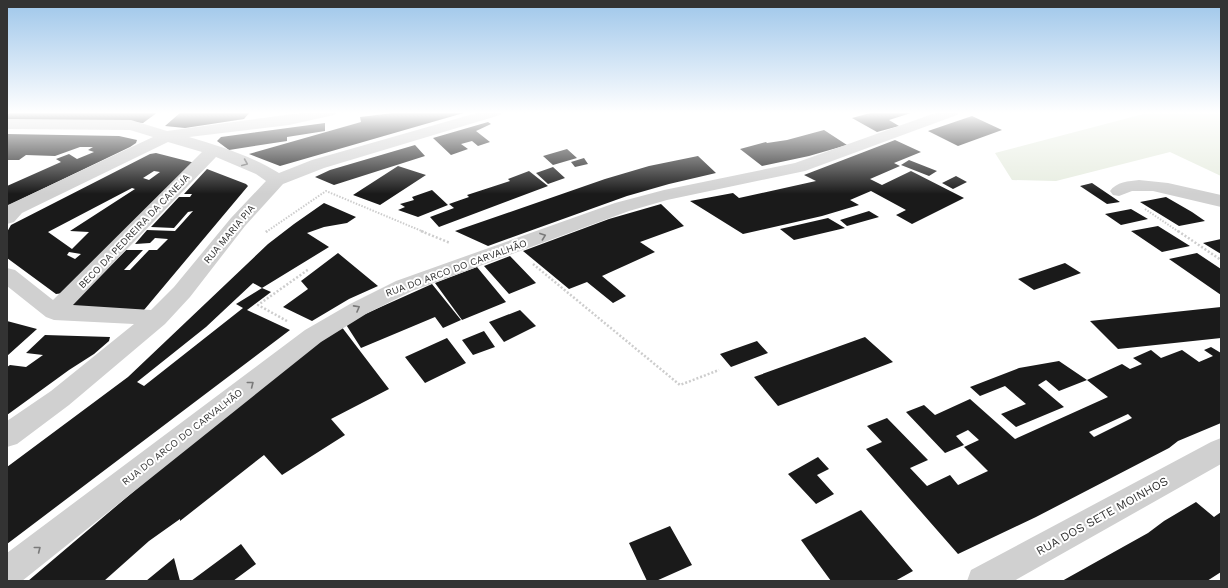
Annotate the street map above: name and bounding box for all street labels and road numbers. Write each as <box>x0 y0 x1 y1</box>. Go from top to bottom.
street label: BECO DA PEDREIRA DA CANEJA <box>76 171 192 290</box>
street label: RUA MARIA PIA <box>201 202 257 266</box>
street label: RUA DO ARCO DO CARVALHÃO <box>384 237 528 299</box>
street label: RUA DO ARCO DO CARVALHÃO <box>120 387 244 487</box>
street label: RUA DOS SETE MOINHOS <box>1034 474 1170 558</box>

